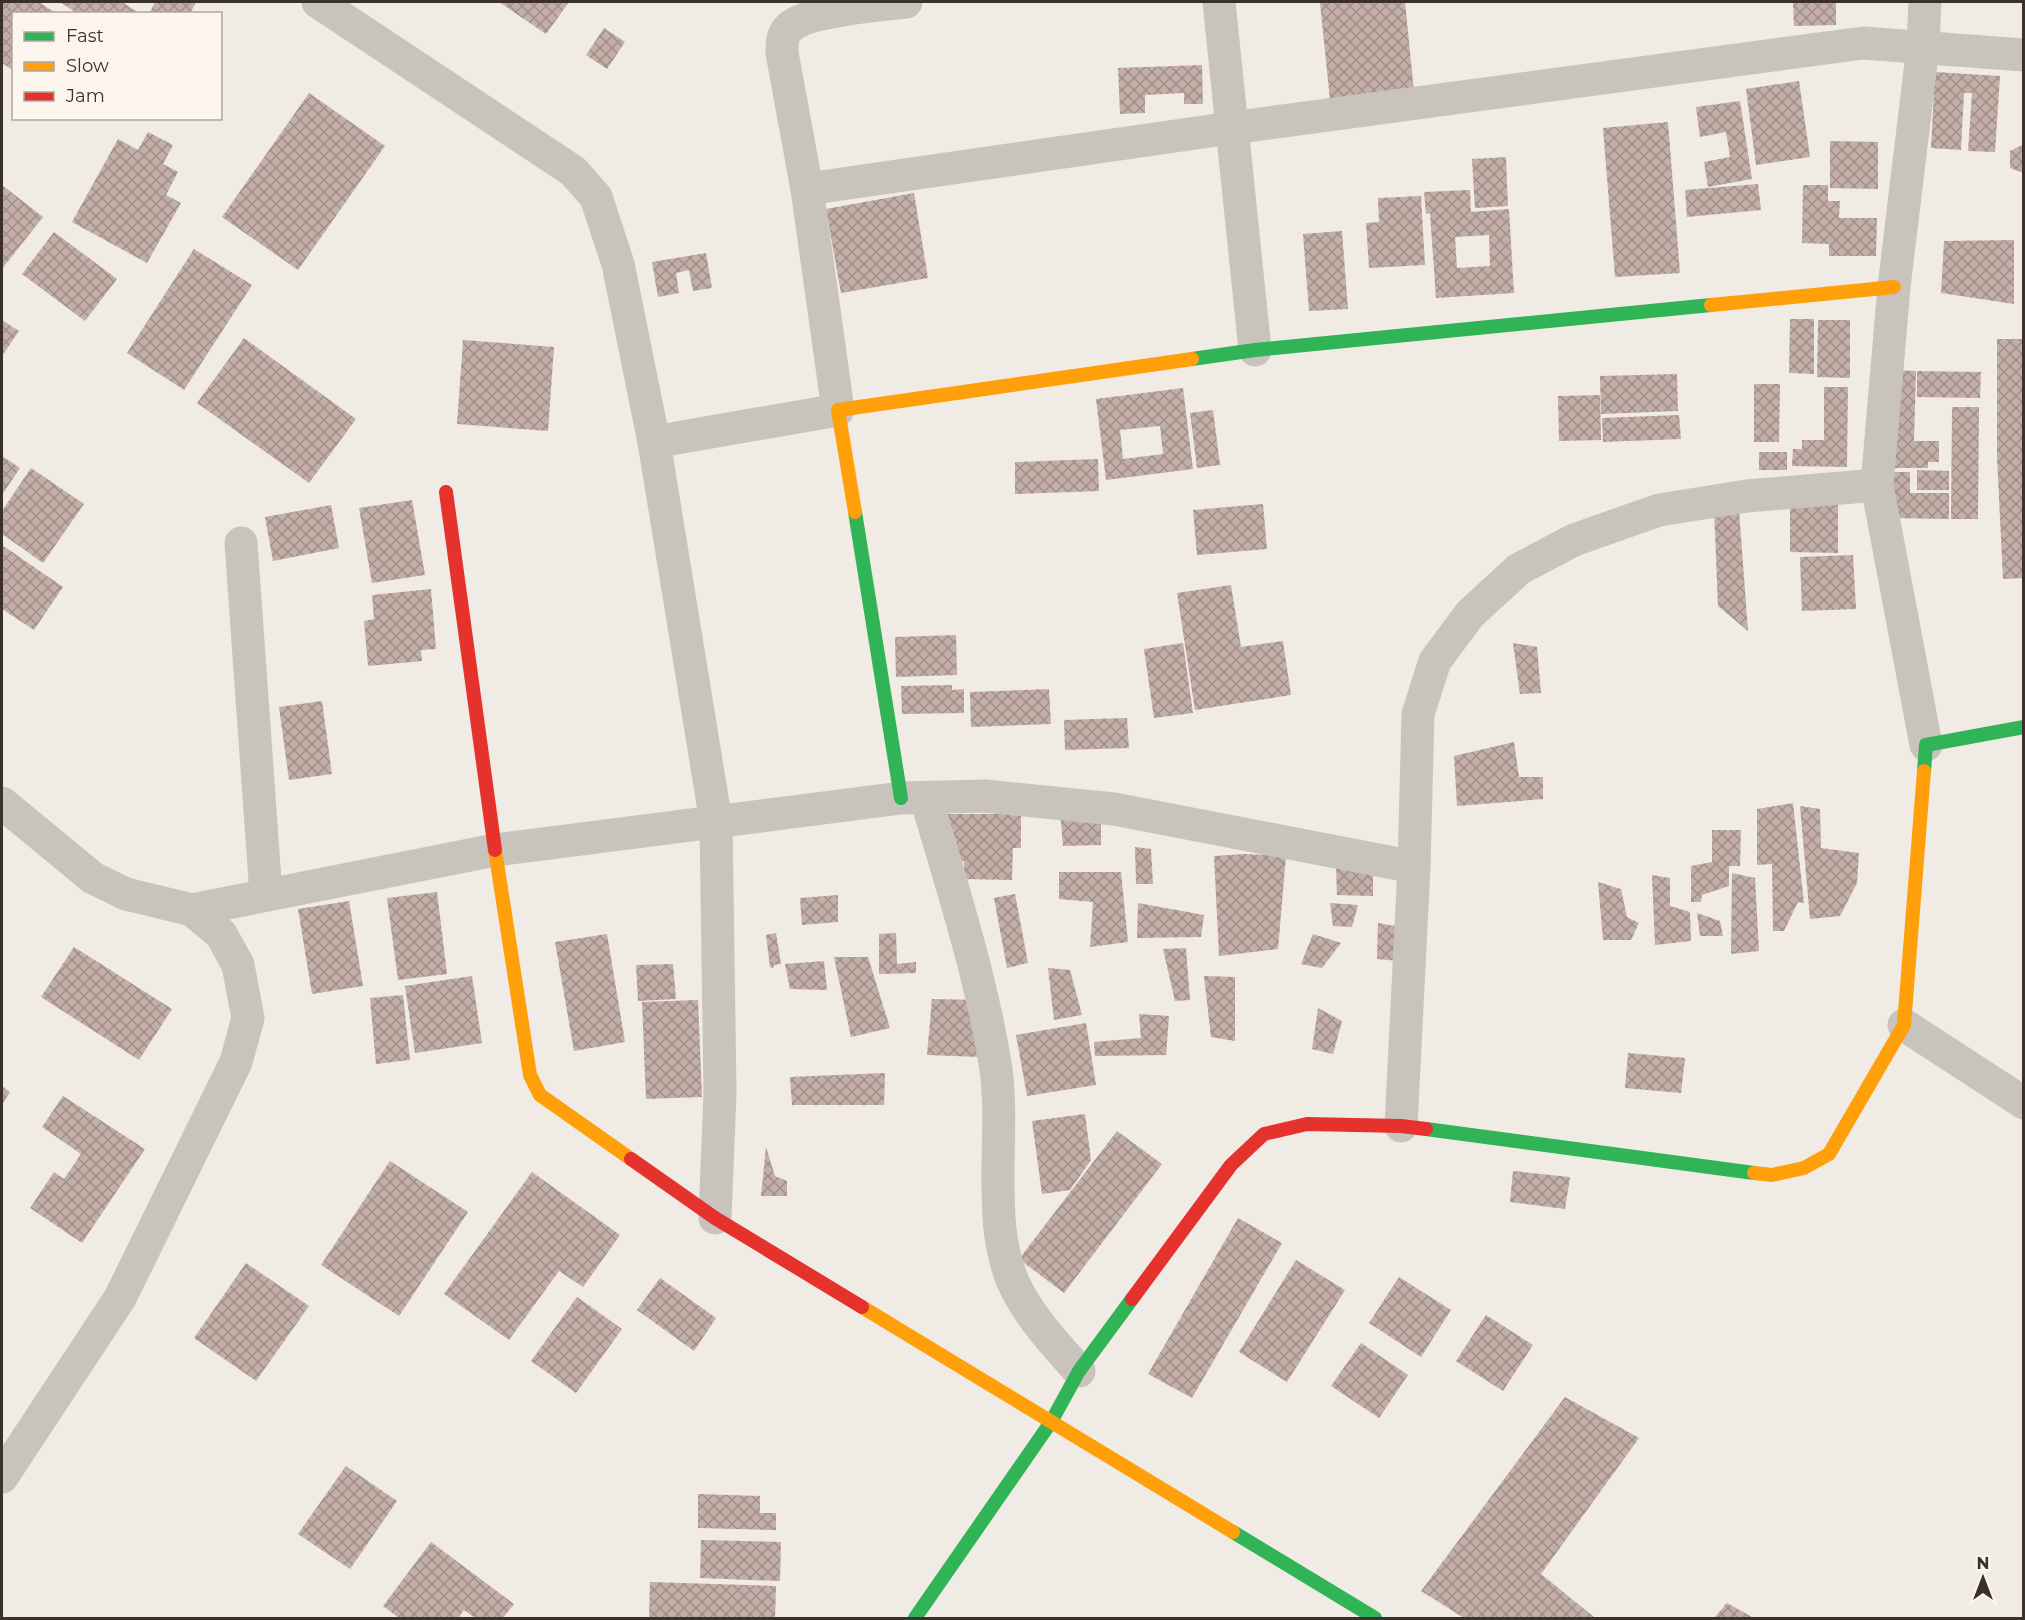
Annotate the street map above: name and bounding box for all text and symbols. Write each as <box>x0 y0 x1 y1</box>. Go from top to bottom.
legend <box>12 12 222 120</box>
text: Fast <box>66 25 104 47</box>
text: Slow <box>66 55 109 77</box>
text: Jam <box>65 85 105 107</box>
north arrow <box>1953 1548 2013 1608</box>
text: N <box>1977 1554 1989 1573</box>

